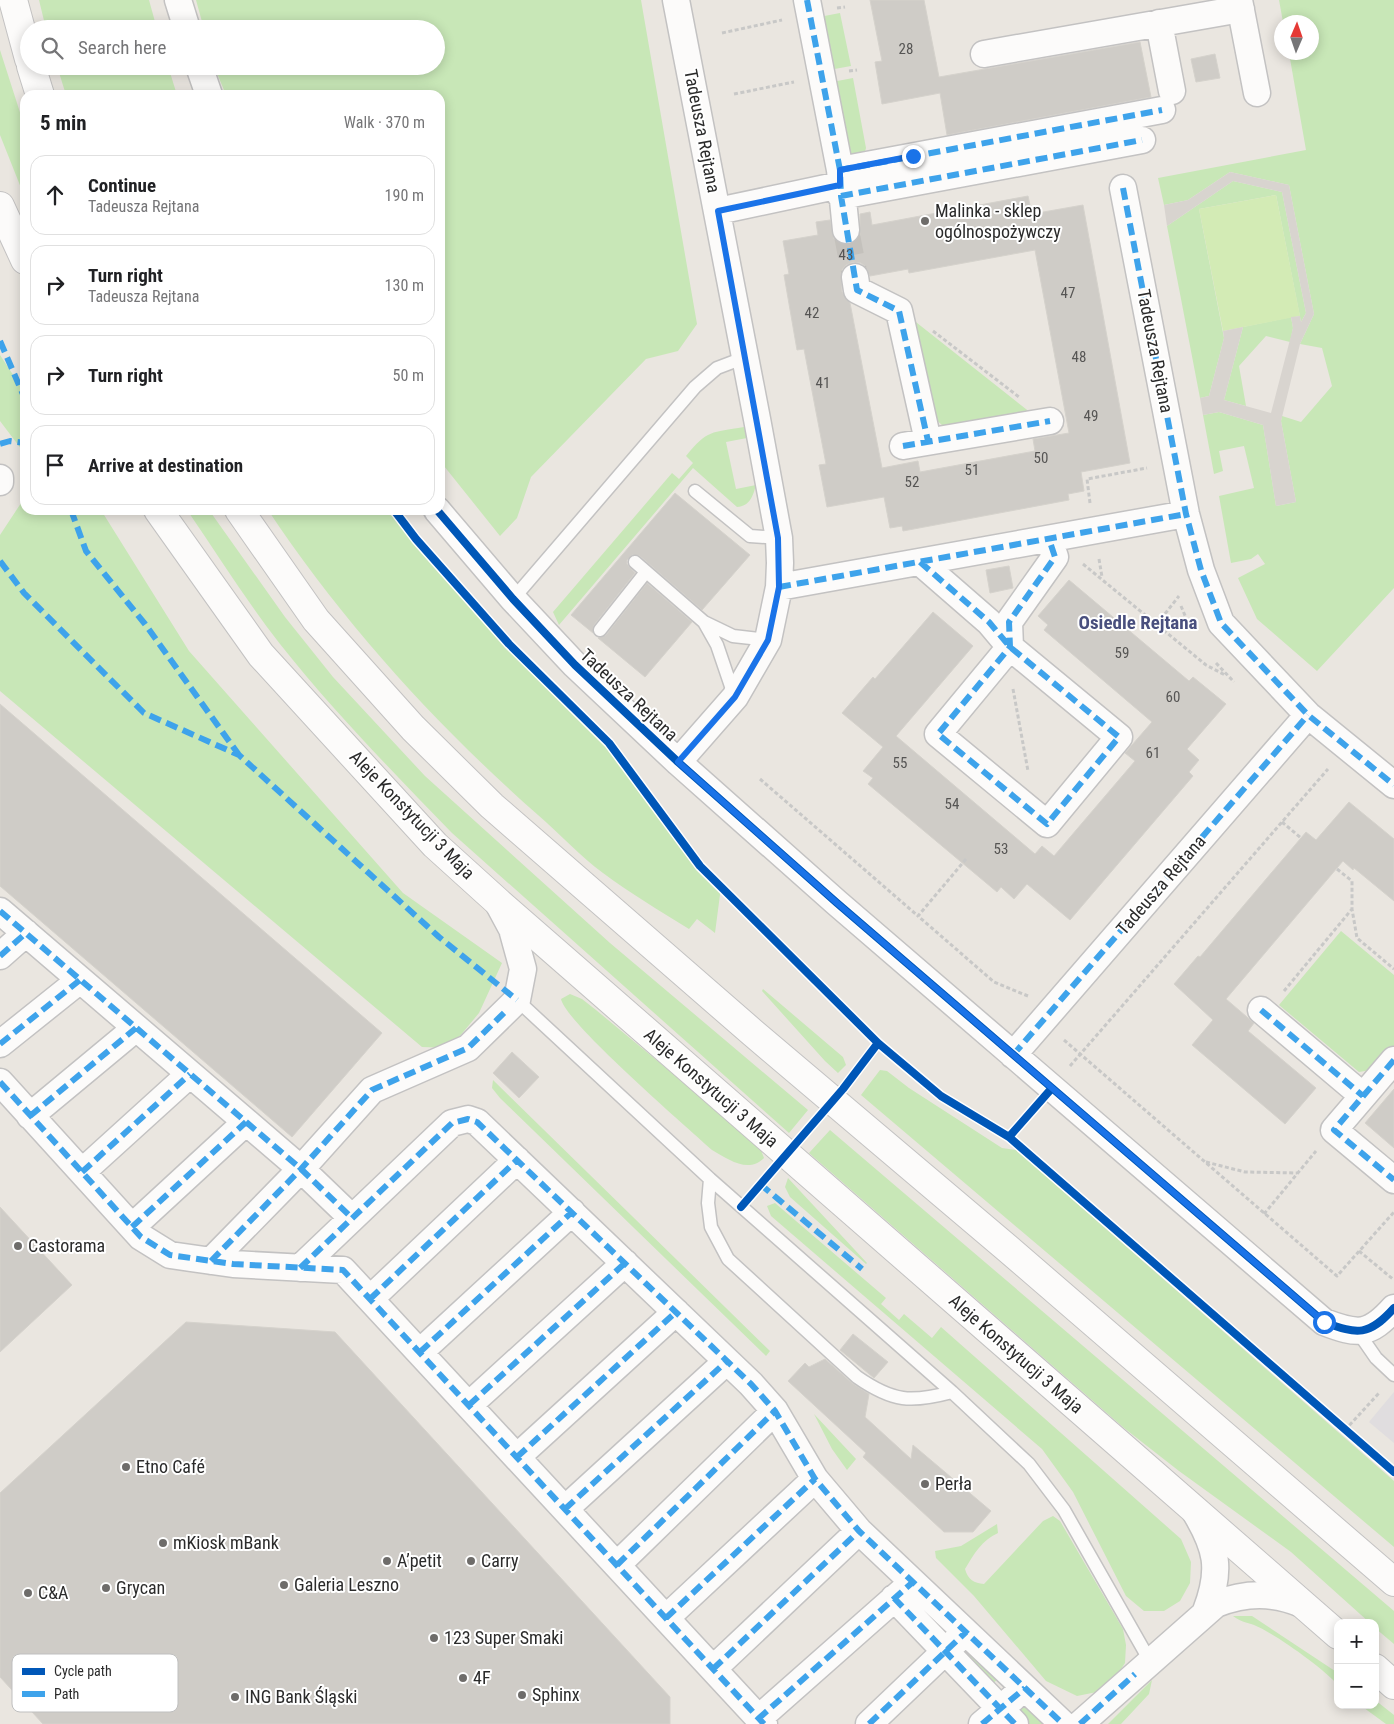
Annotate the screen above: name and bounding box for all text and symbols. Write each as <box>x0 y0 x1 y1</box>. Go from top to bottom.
north arrow <box>1274 15 1319 60</box>
search box <box>20 20 445 75</box>
icon: search <box>38 34 66 62</box>
text: Search here <box>78 36 166 59</box>
house number: 28 <box>899 40 913 58</box>
street label: Tadeusza Rejtana <box>680 67 725 194</box>
text: 5 min <box>40 111 87 135</box>
text: Walk · 370 m <box>344 113 425 132</box>
route end <box>902 145 925 168</box>
text: Continue <box>88 174 156 197</box>
icon: ahead <box>41 181 69 209</box>
text: 190 m <box>385 186 424 205</box>
text: Tadeusza Rejtana <box>88 197 199 216</box>
place label: Malinka - sklep ogólnospożywczy <box>935 200 1061 242</box>
marker: Malinka - sklep ogólnospożywczy <box>919 215 931 227</box>
house number: 43 <box>839 246 853 264</box>
text: Turn right <box>88 264 163 287</box>
icon: right <box>41 271 69 299</box>
text: 130 m <box>385 276 424 295</box>
house number: 47 <box>1061 284 1075 302</box>
text: Tadeusza Rejtana <box>88 287 199 306</box>
street label: Tadeusza Rejtana <box>1133 287 1178 414</box>
house number: 42 <box>805 304 819 322</box>
house number: 48 <box>1072 348 1086 366</box>
icon: right <box>41 361 69 389</box>
text: Turn right <box>88 364 163 387</box>
text: 50 m <box>392 366 424 385</box>
house number: 41 <box>816 374 830 392</box>
house number: 49 <box>1084 407 1098 425</box>
house number: 50 <box>1034 449 1048 467</box>
icon: arrive <box>41 451 69 479</box>
text: Arrive at destination <box>88 454 243 477</box>
house number: 51 <box>965 461 979 479</box>
house number: 52 <box>905 473 919 491</box>
district label: Osiedle Rejtana <box>1079 611 1198 634</box>
street label: Tadeusza Rejtana <box>576 644 682 745</box>
house number: 59 <box>1115 644 1129 662</box>
house number: 60 <box>1166 688 1180 706</box>
house number: 61 <box>1146 744 1160 762</box>
street label: Aleje Konstytucji 3 Maja <box>346 746 479 883</box>
house number: 55 <box>893 754 907 772</box>
house number: 54 <box>945 795 959 813</box>
street label: Tadeusza Rejtana <box>1112 831 1210 939</box>
house number: 53 <box>994 840 1008 858</box>
street label: Aleje Konstytucji 3 Maja <box>640 1024 783 1151</box>
place label: Castorama <box>28 1235 105 1256</box>
marker: Castorama <box>12 1240 24 1252</box>
street label: Aleje Konstytucji 3 Maja <box>945 1290 1088 1417</box>
route start <box>1313 1311 1336 1334</box>
place label: Etno Café <box>136 1456 205 1477</box>
marker: Etno Café <box>120 1461 132 1473</box>
place label: Perła <box>935 1473 972 1494</box>
marker: Perła <box>919 1478 931 1490</box>
place label: mKiosk mBank <box>173 1532 279 1553</box>
marker: mKiosk mBank <box>157 1537 169 1549</box>
place label: A’petit <box>397 1550 442 1571</box>
place label: Carry <box>481 1550 519 1571</box>
marker: A’petit <box>381 1555 393 1567</box>
marker: Carry <box>465 1555 477 1567</box>
place label: Galeria Leszno <box>294 1574 399 1595</box>
place label: Grycan <box>116 1577 165 1598</box>
marker: Galeria Leszno <box>278 1579 290 1591</box>
place label: C&A <box>38 1582 69 1603</box>
marker: Grycan <box>100 1582 112 1594</box>
marker: C&A <box>22 1587 34 1599</box>
map controls <box>1334 1619 1379 1709</box>
button: + <box>1334 1619 1379 1664</box>
place label: 123 Super Smaki <box>444 1627 564 1648</box>
marker: 123 Super Smaki <box>428 1632 440 1644</box>
legend <box>12 1654 178 1712</box>
text: Cycle path <box>54 1663 112 1679</box>
button: − <box>1334 1664 1379 1709</box>
place label: 4F <box>473 1667 491 1688</box>
marker: 4F <box>457 1672 469 1684</box>
place label: Sphinx <box>532 1684 580 1705</box>
text: Path <box>54 1686 79 1702</box>
place label: ING Bank Śląski <box>245 1686 357 1707</box>
marker: Sphinx <box>516 1689 528 1701</box>
marker: ING Bank Śląski <box>229 1691 241 1703</box>

